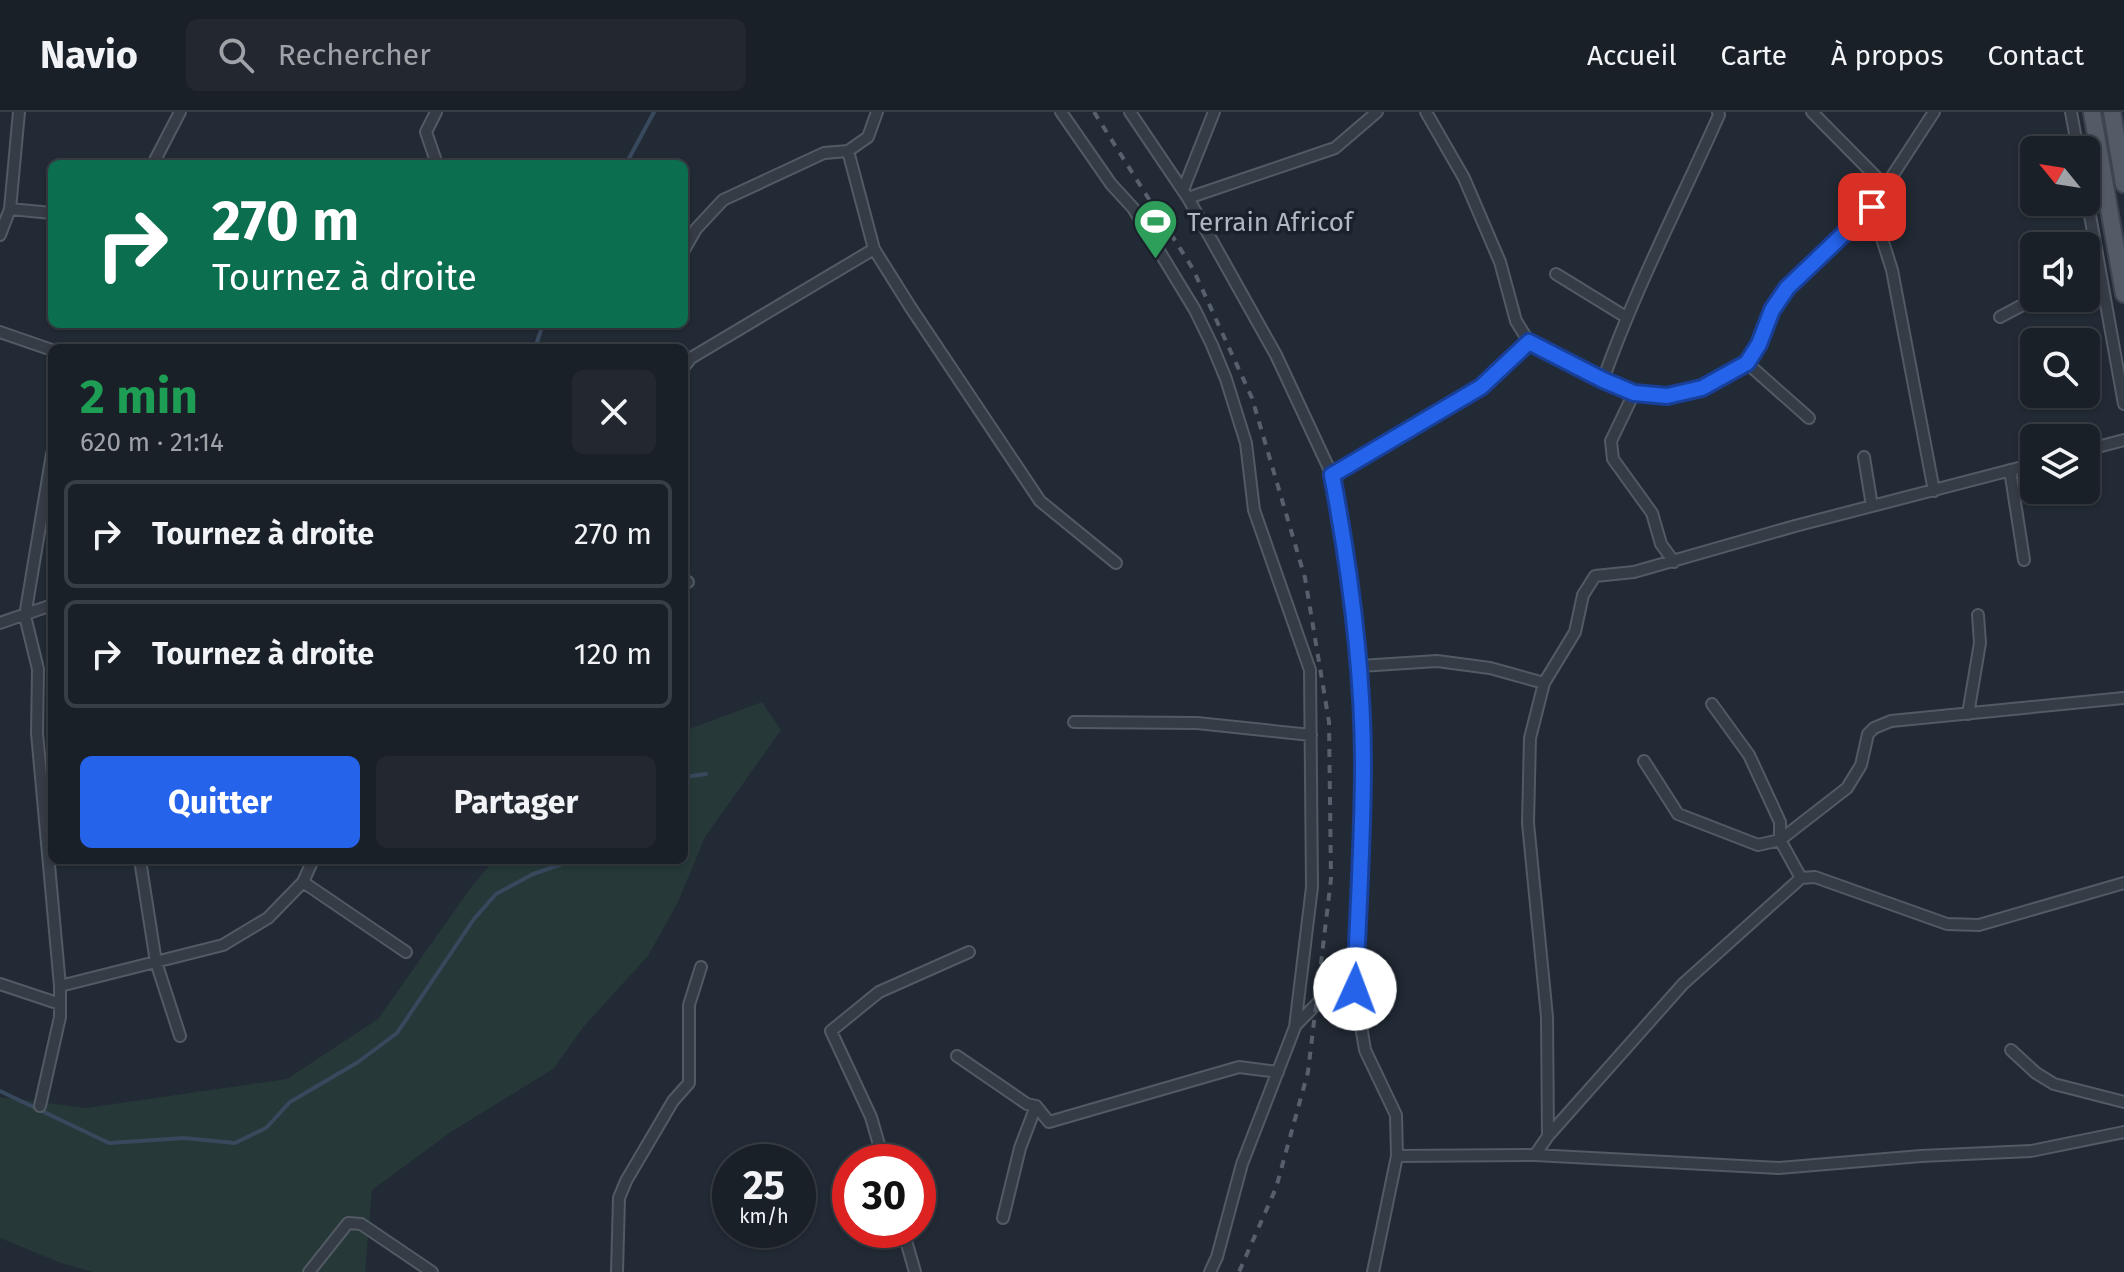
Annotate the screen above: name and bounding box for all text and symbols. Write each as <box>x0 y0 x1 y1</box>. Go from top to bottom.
search box <box>186 19 746 91</box>
text: Navio <box>40 32 138 78</box>
icon: search <box>214 33 258 77</box>
text: Rechercher <box>278 37 431 73</box>
text: Accueil <box>1587 39 1677 72</box>
text: Carte <box>1721 39 1787 72</box>
text: À propos <box>1831 39 1943 72</box>
text: Contact <box>1987 39 2084 72</box>
north arrow <box>2020 136 2100 216</box>
map controls <box>2020 136 2100 504</box>
pin <box>1838 173 1906 241</box>
icon: arrive <box>1850 185 1894 229</box>
text: 270 m <box>212 188 359 255</box>
icon: right <box>80 192 184 296</box>
sports icon: Terrain Africof <box>1132 198 1180 261</box>
place label: Terrain Africof <box>1187 207 1355 238</box>
button: sound <box>2020 232 2100 312</box>
text: Tournez à droite <box>212 256 477 300</box>
button: search <box>2020 328 2100 408</box>
text: 2 min <box>80 368 198 426</box>
button: close <box>572 370 656 454</box>
button: layers <box>2020 424 2100 504</box>
text: 620 m · 21:14 <box>80 427 224 458</box>
icon: right <box>84 512 128 556</box>
text: Tournez à droite <box>152 516 374 552</box>
text: 270 m <box>574 516 652 552</box>
icon: right <box>84 632 128 676</box>
text: Tournez à droite <box>152 636 374 672</box>
text: 120 m <box>574 636 652 672</box>
button: Quitter <box>80 756 360 848</box>
button: Partager <box>376 756 656 848</box>
position arrow <box>1313 947 1397 1031</box>
speed limit sign: 30 <box>832 1144 936 1248</box>
text: 25 <box>743 1162 785 1210</box>
text: km/h <box>739 1204 789 1228</box>

